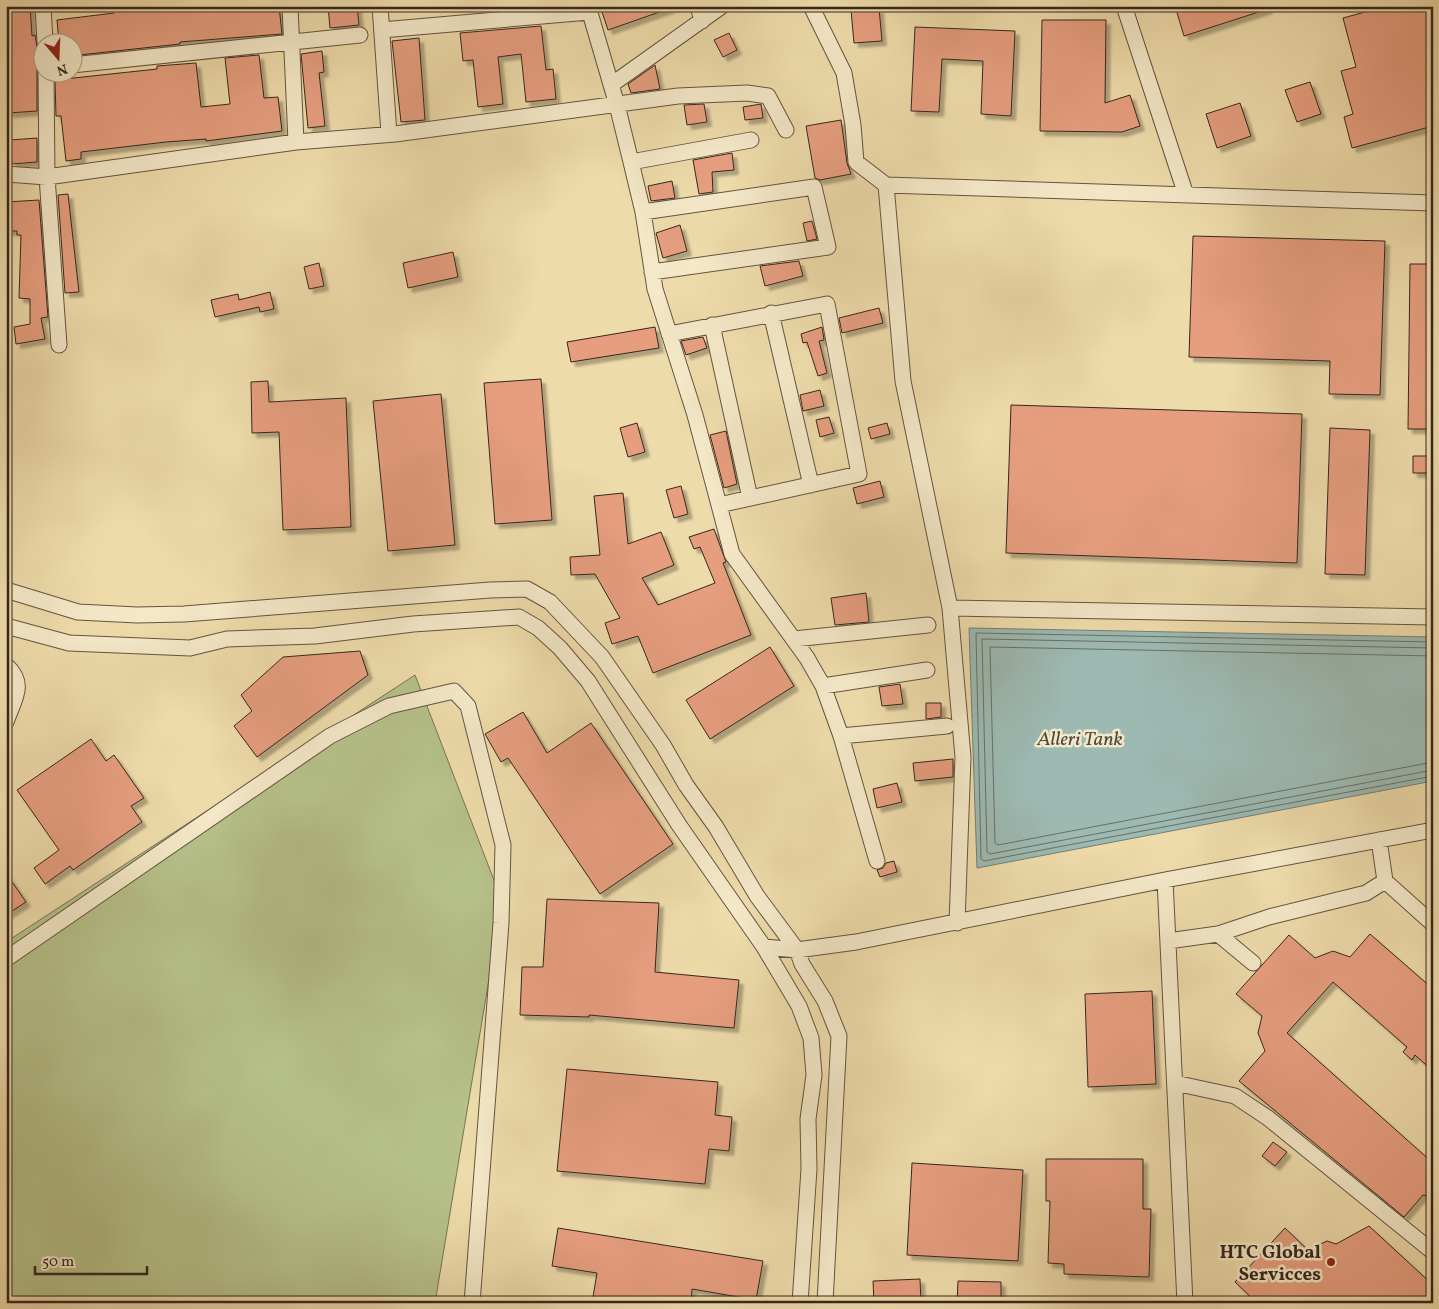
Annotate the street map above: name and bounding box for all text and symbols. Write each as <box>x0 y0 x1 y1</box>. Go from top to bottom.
north arrow <box>32 32 82 82</box>
text: N <box>54 58 70 80</box>
water label: Alleri Tank <box>1036 726 1123 754</box>
place label: HTC Global Servicces <box>1219 1240 1321 1288</box>
scale bar <box>35 1244 148 1276</box>
text: 50 m <box>42 1252 74 1273</box>
marker: HTC Global Servicces <box>1325 1256 1337 1268</box>

